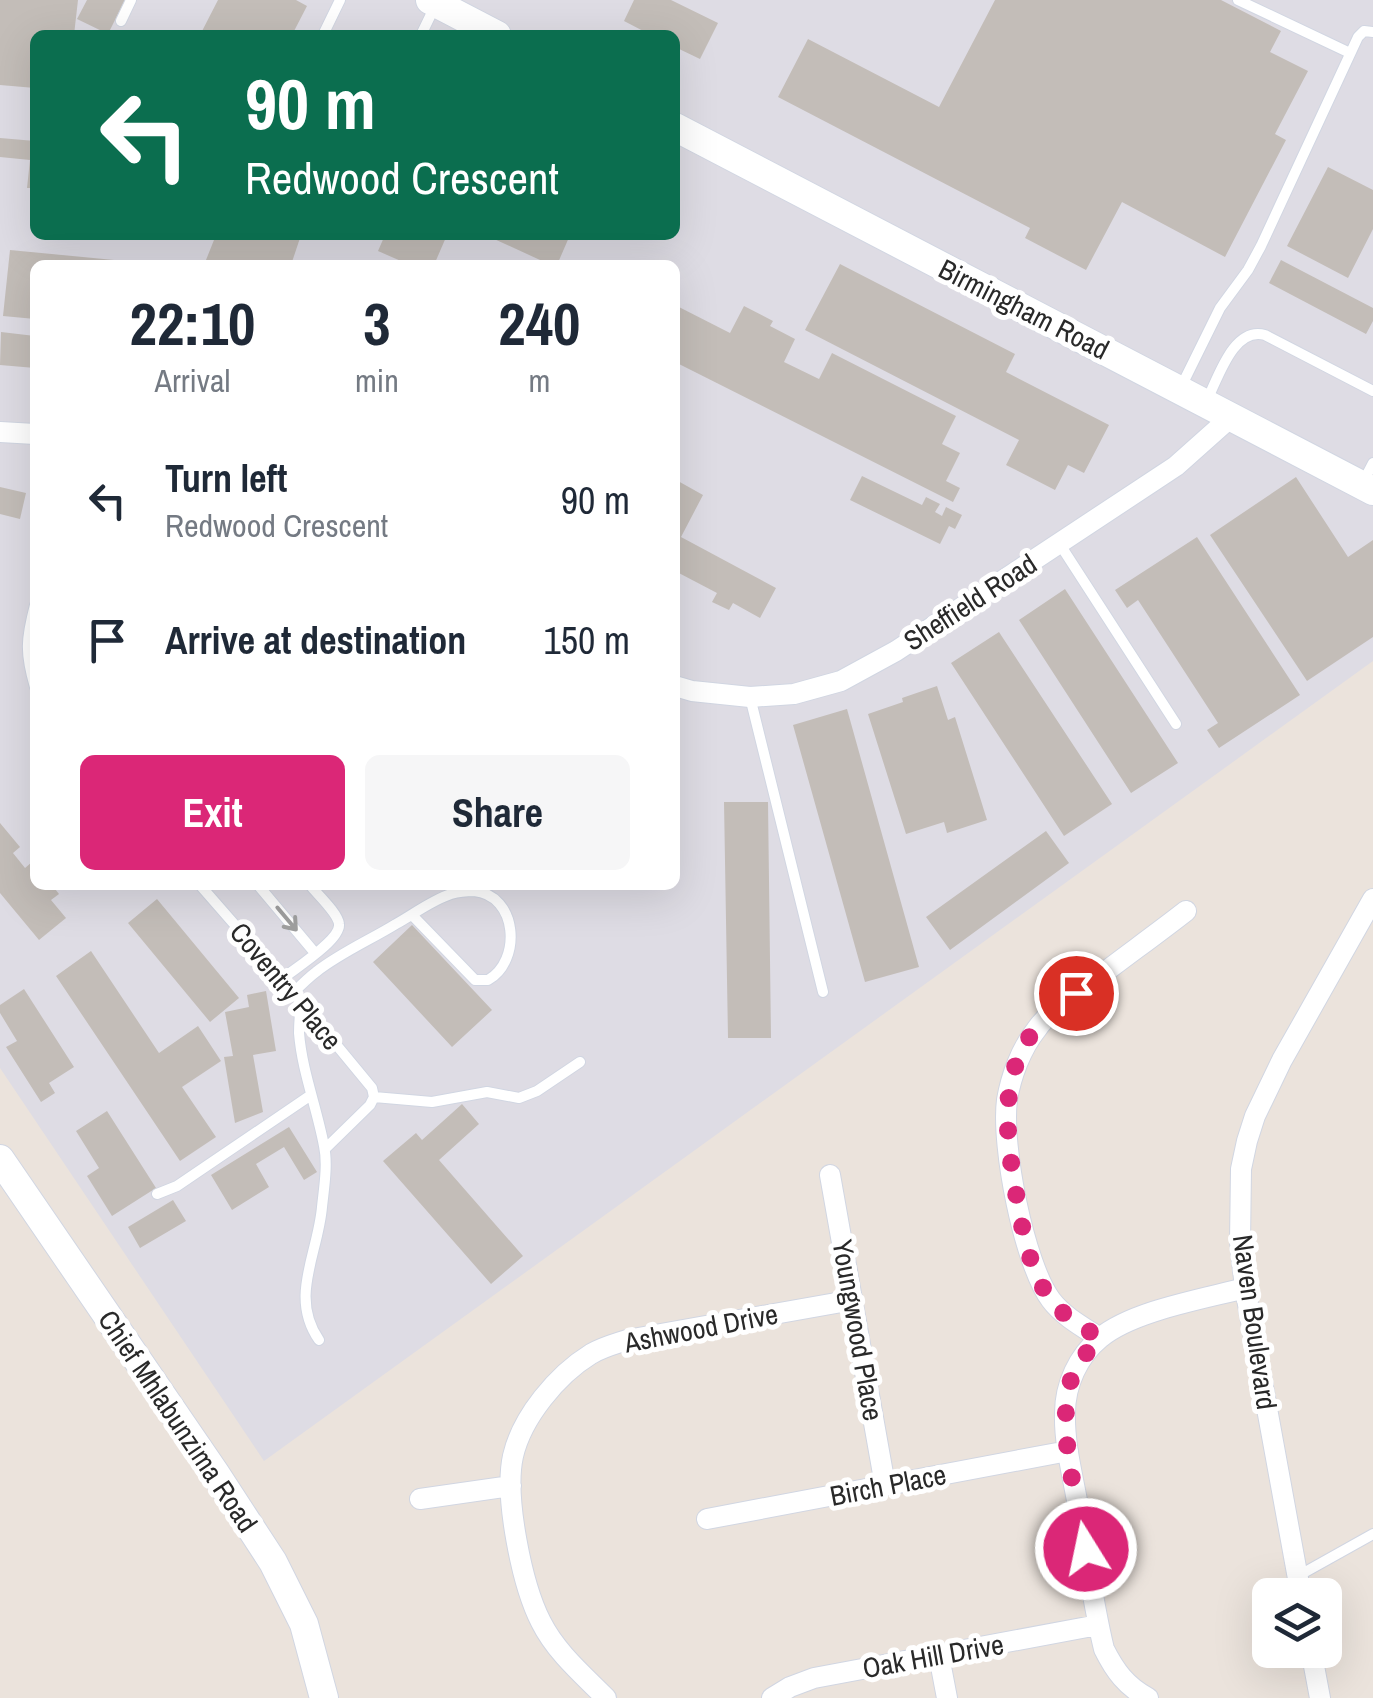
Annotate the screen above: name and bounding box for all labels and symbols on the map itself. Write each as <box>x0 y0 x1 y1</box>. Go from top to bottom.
street label: Birmingham Road <box>932 250 1116 368</box>
street label: Sheffield Road <box>896 545 1044 659</box>
one-way arrow <box>275 906 298 931</box>
street label: Coventry Place <box>221 914 351 1058</box>
pin <box>1034 951 1119 1036</box>
street label: Naven Boulevard <box>1224 1232 1286 1412</box>
street label: Youngwood Place <box>823 1236 893 1424</box>
street label: Ashwood Drive <box>620 1294 781 1362</box>
street label: Chief Mhlabunzima Road <box>89 1302 267 1540</box>
street label: Birch Place <box>827 1455 949 1515</box>
position arrow <box>1034 1497 1138 1601</box>
street label: Oak Hill Drive <box>859 1625 1007 1687</box>

